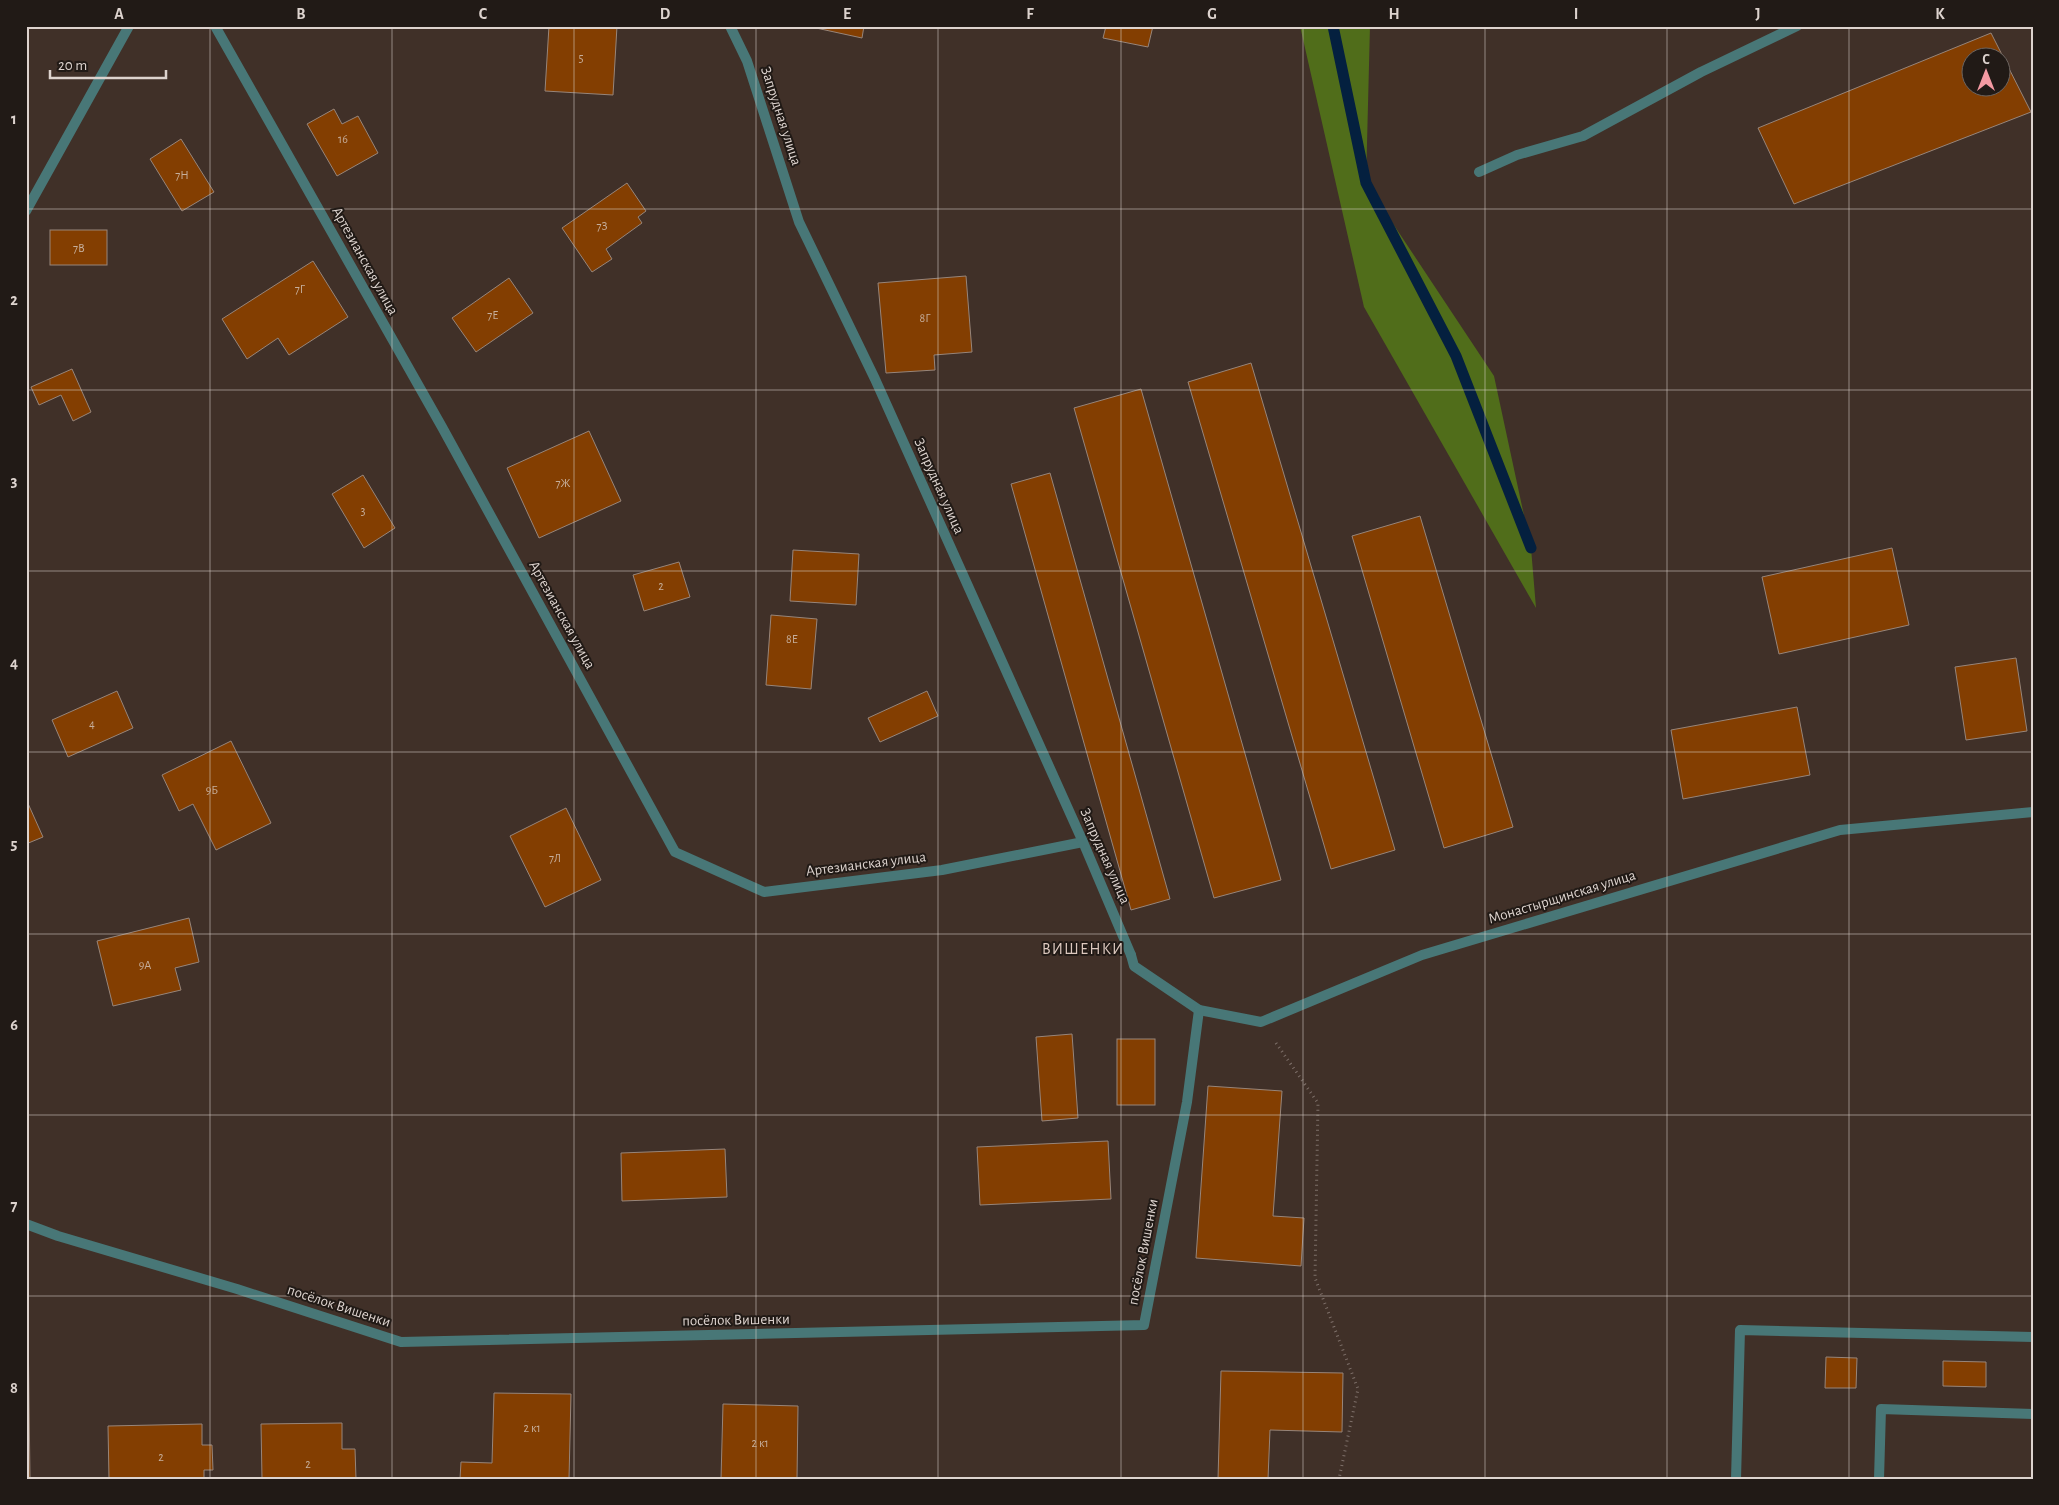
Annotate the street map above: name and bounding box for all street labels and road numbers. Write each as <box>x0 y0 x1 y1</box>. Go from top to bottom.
street label: Запрудная улица <box>758 65 804 167</box>
street label: Артезианская улица <box>329 204 401 318</box>
street label: Запрудная улица <box>911 436 967 536</box>
street label: Артезианская улица <box>526 558 598 672</box>
street label: Запрудная улица <box>1077 806 1133 906</box>
street label: Артезианская улица <box>805 849 927 879</box>
street label: Монастырщинская улица <box>1487 867 1638 927</box>
street label: посёлок Вишенки <box>1125 1198 1161 1306</box>
street label: посёлок Вишенки <box>285 1282 393 1330</box>
street label: посёлок Вишенки <box>682 1312 790 1328</box>

